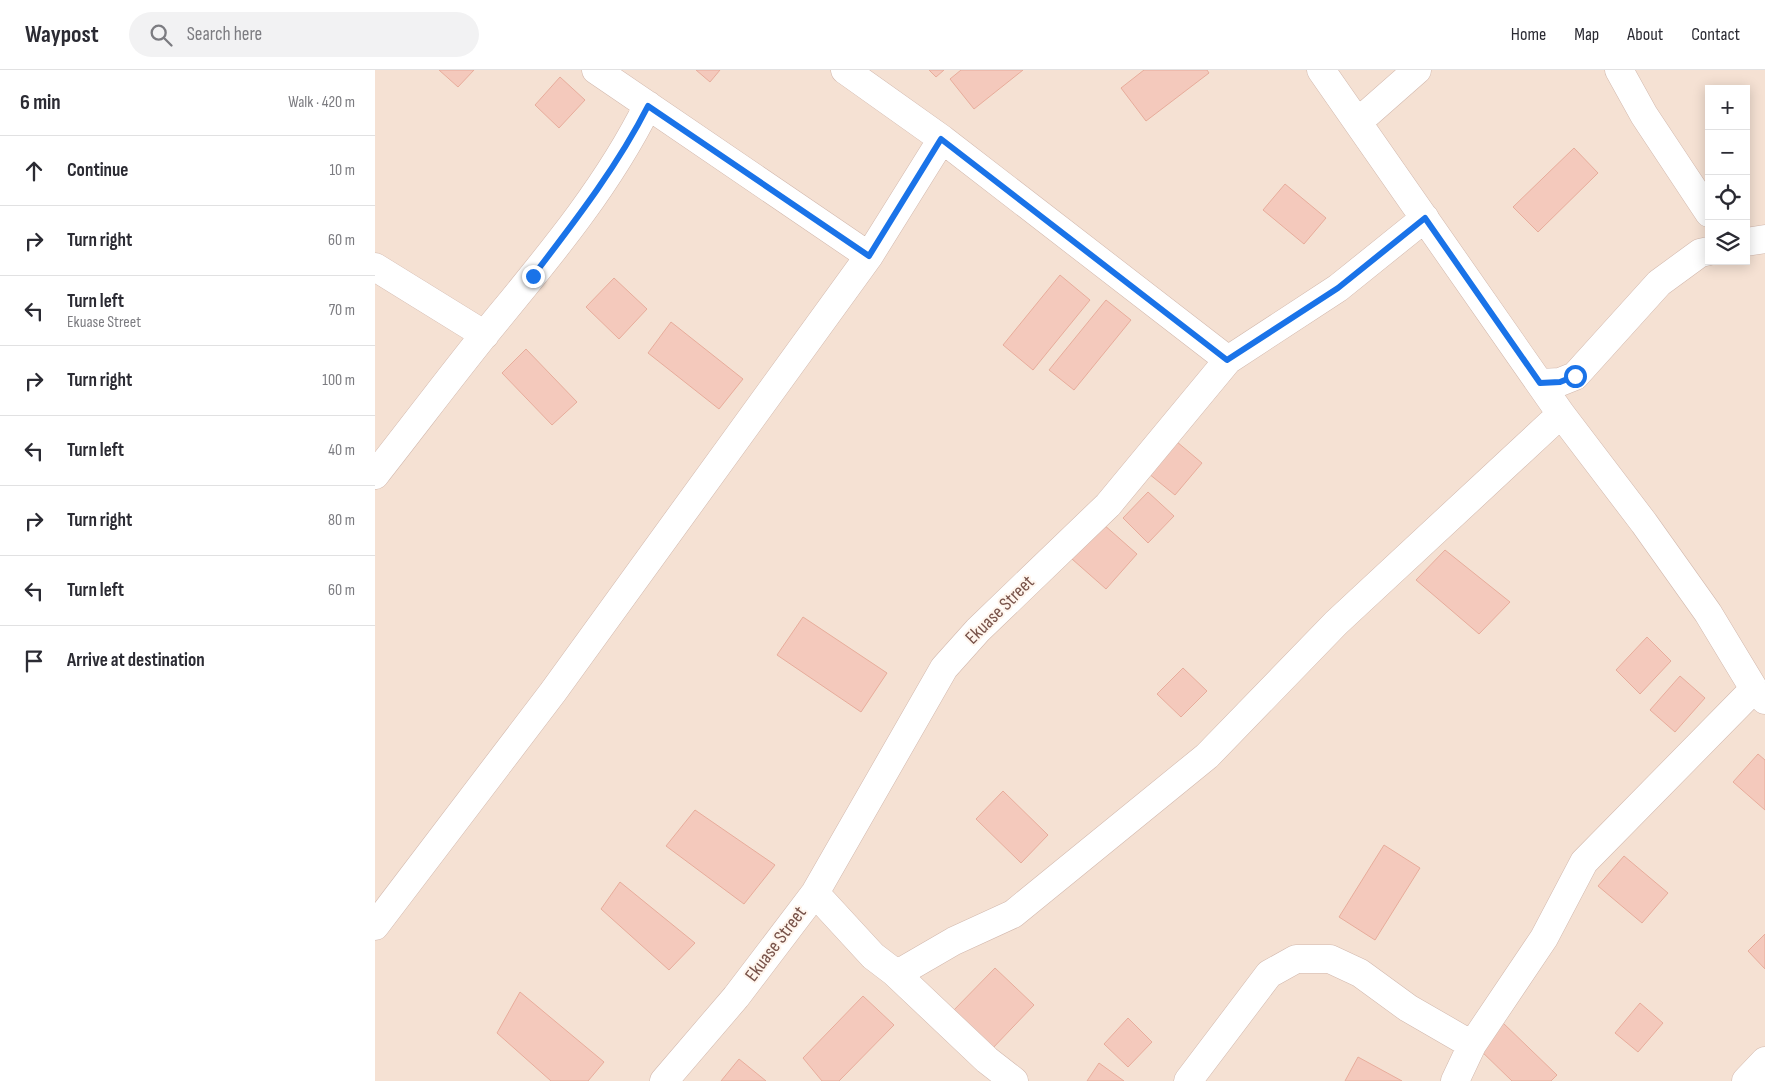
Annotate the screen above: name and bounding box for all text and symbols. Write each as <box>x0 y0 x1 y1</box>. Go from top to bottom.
search box <box>129 12 479 57</box>
text: Waypost <box>25 20 99 49</box>
icon: search <box>147 21 175 49</box>
text: Search here <box>187 23 262 46</box>
text: Home <box>1511 24 1546 45</box>
text: Map <box>1574 24 1599 45</box>
text: About <box>1627 24 1663 45</box>
text: Contact <box>1691 24 1740 45</box>
map controls <box>1705 85 1750 265</box>
button: + <box>1705 85 1750 130</box>
text: 6 min <box>20 90 61 115</box>
text: Walk · 420 m <box>288 93 355 112</box>
button: − <box>1705 130 1750 175</box>
icon: ahead <box>20 157 48 185</box>
text: Continue <box>67 159 128 182</box>
text: 10 m <box>329 161 355 180</box>
button: locate <box>1705 175 1750 220</box>
button: layers <box>1705 220 1750 265</box>
icon: right <box>20 227 48 255</box>
text: Turn right <box>67 229 132 252</box>
text: 60 m <box>328 231 355 250</box>
route end <box>522 265 545 288</box>
text: Turn left <box>67 290 124 313</box>
icon: left <box>20 297 48 325</box>
text: 70 m <box>329 301 355 320</box>
text: Ekuase Street <box>67 313 141 332</box>
route start <box>1564 365 1587 388</box>
icon: right <box>20 367 48 395</box>
text: Turn right <box>67 369 132 392</box>
text: 100 m <box>322 371 355 390</box>
icon: left <box>20 437 48 465</box>
text: Turn left <box>67 439 124 462</box>
text: 40 m <box>328 441 355 460</box>
icon: right <box>20 507 48 535</box>
text: Turn right <box>67 509 132 532</box>
text: 80 m <box>328 511 355 530</box>
street label: Ekuase Street <box>961 571 1039 649</box>
icon: left <box>20 577 48 605</box>
text: Turn left <box>67 579 124 602</box>
text: 60 m <box>328 581 355 600</box>
icon: arrive <box>20 647 48 675</box>
text: Arrive at destination <box>67 649 205 672</box>
street label: Ekuase Street <box>740 902 812 986</box>

